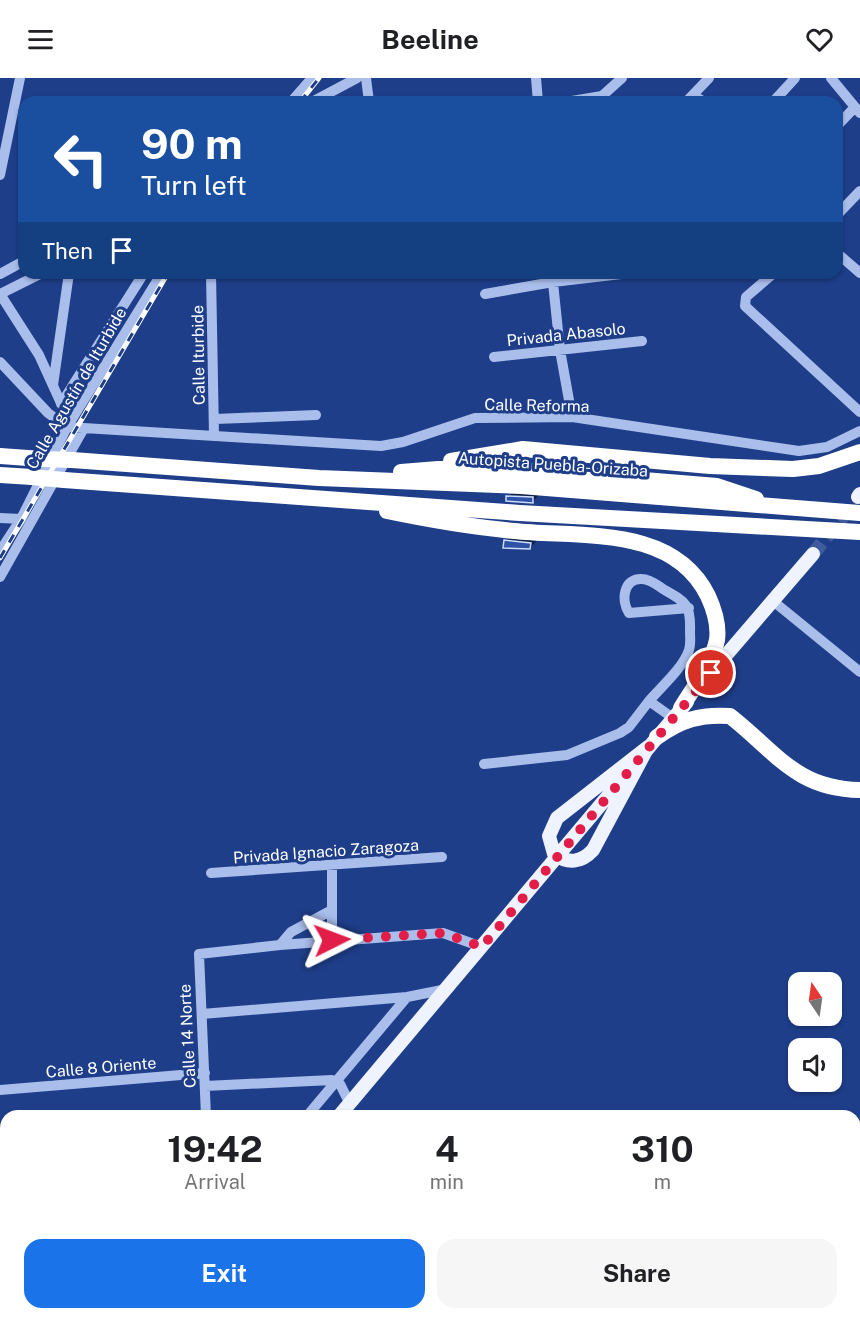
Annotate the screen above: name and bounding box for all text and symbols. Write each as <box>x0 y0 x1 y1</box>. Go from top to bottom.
icon: menu <box>24 23 57 56</box>
text: Beeline <box>381 23 479 55</box>
icon: heart <box>803 23 836 56</box>
text: 90 m <box>141 119 243 168</box>
icon: left <box>42 120 120 198</box>
text: Turn left <box>141 169 247 201</box>
icon: arrive <box>105 234 138 267</box>
text: Then <box>42 238 93 264</box>
street label: Calle Agustín de Iturbide <box>22 304 131 472</box>
street label: Calle Iturbide <box>188 305 209 405</box>
street label: Privada Abasolo <box>506 319 627 350</box>
street label: Calle Reforma <box>484 395 590 416</box>
street label: Autopista Puebla-Orizaba <box>457 448 649 481</box>
pin <box>685 647 736 698</box>
icon: arrive <box>694 656 727 689</box>
street label: Privada Ignacio Zaragoza <box>232 836 420 867</box>
position arrow <box>300 908 364 972</box>
north arrow <box>788 972 842 1026</box>
map controls <box>788 972 842 1092</box>
street label: Calle 14 Norte <box>175 983 200 1089</box>
button: sound <box>788 1038 842 1092</box>
street label: Calle 8 Oriente <box>45 1053 157 1082</box>
text: 19:42 <box>167 1128 263 1170</box>
text: 4 <box>435 1128 459 1170</box>
text: 310 <box>631 1128 694 1170</box>
text: Arrival <box>184 1170 246 1194</box>
text: min <box>430 1170 464 1194</box>
text: m <box>654 1170 671 1194</box>
button: Exit <box>24 1239 425 1308</box>
button: Share <box>437 1239 837 1308</box>

